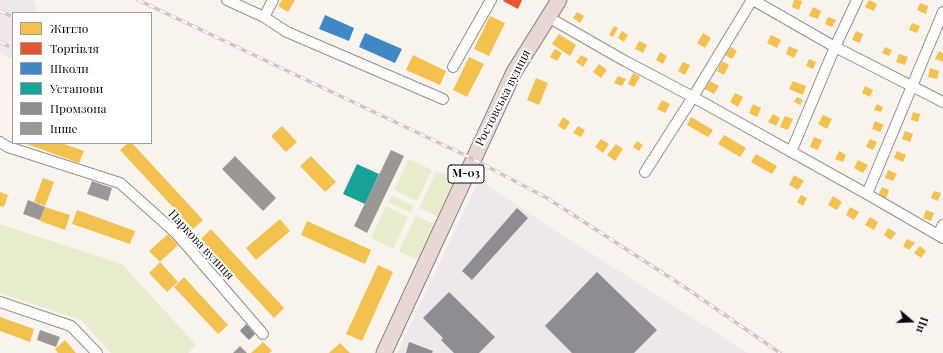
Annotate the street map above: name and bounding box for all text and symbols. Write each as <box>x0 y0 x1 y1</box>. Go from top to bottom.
legend <box>12 12 152 144</box>
text: Житло <box>50 20 88 36</box>
text: Торгівля <box>50 40 99 56</box>
street label: Ростовська вулиця <box>472 47 534 149</box>
text: Школи <box>50 60 89 76</box>
text: Установи <box>50 80 103 96</box>
text: Промзона <box>50 100 107 116</box>
text: Інше <box>50 120 78 136</box>
road number: М-03 <box>448 165 484 183</box>
street label: Паркова вулиця <box>165 207 237 283</box>
north arrow <box>891 301 931 341</box>
text: Пн <box>913 315 932 335</box>

